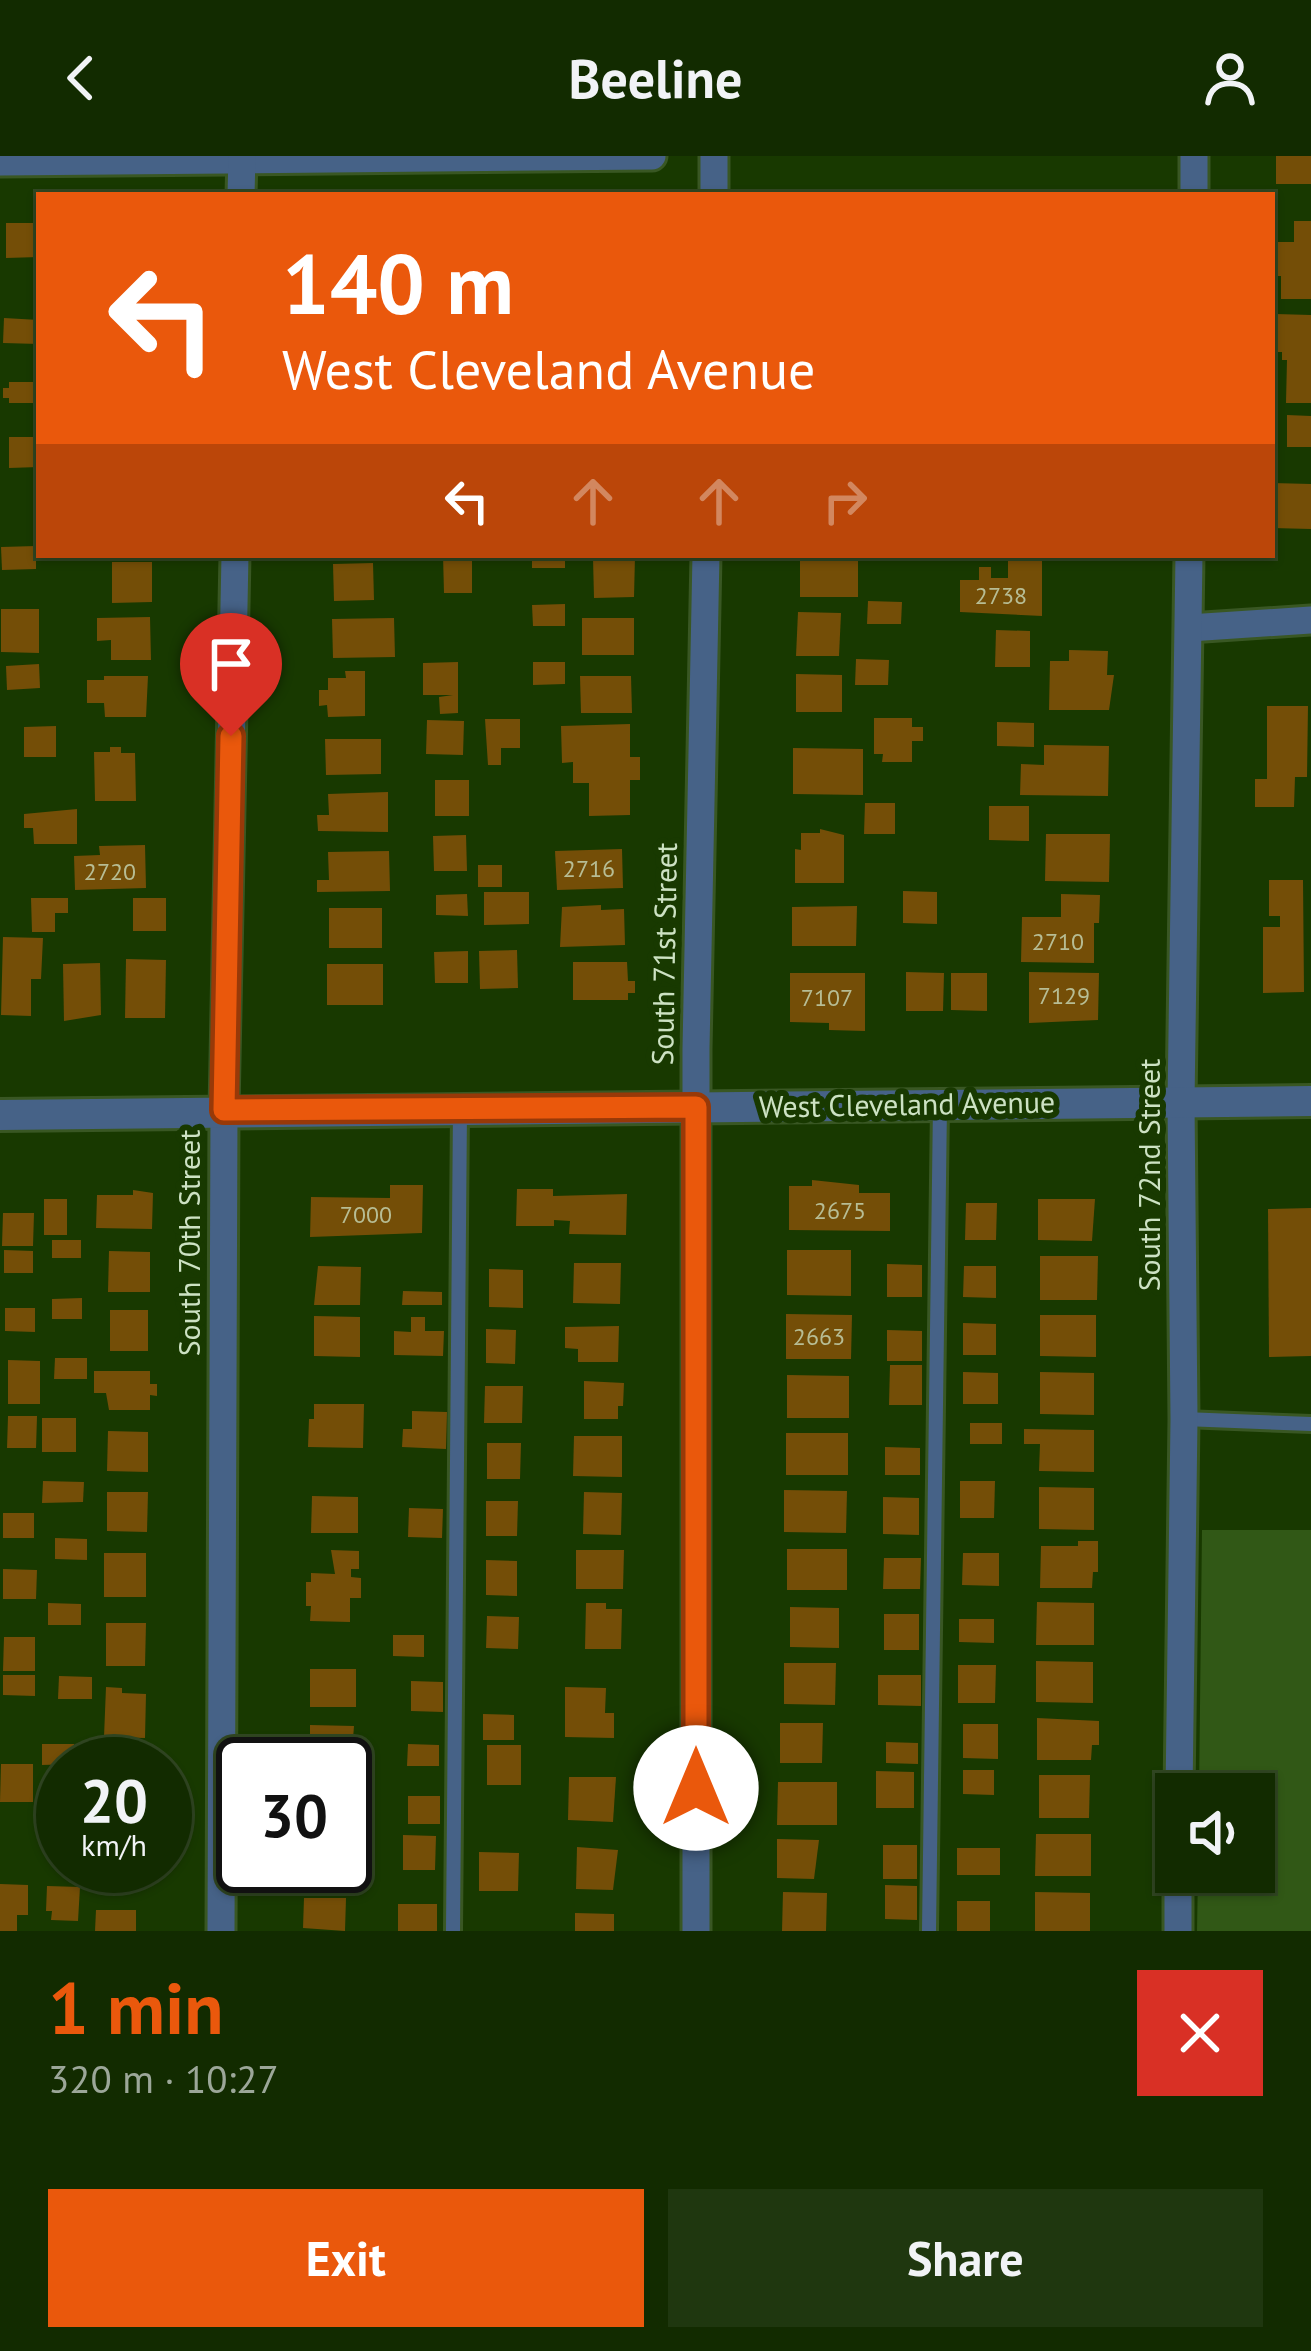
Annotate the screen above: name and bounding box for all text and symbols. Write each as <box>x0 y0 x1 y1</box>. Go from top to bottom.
text: Beeline <box>569 43 742 113</box>
icon: back <box>48 45 114 111</box>
icon: person <box>1197 45 1263 111</box>
text: 140 m <box>282 228 514 337</box>
icon: left <box>84 240 240 396</box>
text: West Cleveland Avenue <box>282 334 816 404</box>
icon: left <box>434 468 500 534</box>
icon: ahead <box>560 468 626 534</box>
icon: ahead <box>686 468 752 534</box>
icon: right <box>812 468 878 534</box>
house number: 2738 <box>975 580 1027 611</box>
pin <box>180 613 282 736</box>
icon: arrive <box>198 631 264 697</box>
street label: South 71st Street <box>642 842 685 1066</box>
house number: 2716 <box>563 853 615 884</box>
house number: 2720 <box>84 856 136 887</box>
house number: 2710 <box>1032 926 1084 957</box>
house number: 7129 <box>1038 980 1090 1011</box>
house number: 7107 <box>801 982 853 1013</box>
street label: South 72nd Street <box>1129 1059 1168 1291</box>
street label: West Cleveland Avenue <box>758 1081 1055 1126</box>
street label: South 70th Street <box>169 1130 208 1356</box>
house number: 2675 <box>814 1195 866 1226</box>
house number: 7000 <box>340 1199 392 1230</box>
house number: 2663 <box>793 1321 845 1352</box>
position arrow <box>633 1725 759 1851</box>
speed limit sign: 30 <box>216 1737 372 1893</box>
text: 20 <box>80 1761 148 1839</box>
map controls <box>1155 1773 1275 1893</box>
button: sound <box>1155 1773 1275 1893</box>
text: km/h <box>81 1825 147 1864</box>
text: 1 min <box>48 1961 224 2054</box>
button: close <box>1137 1970 1263 2096</box>
text: 320 m · 10:27 <box>48 2053 279 2104</box>
button: Exit <box>48 2189 644 2327</box>
button: Share <box>668 2189 1263 2327</box>

